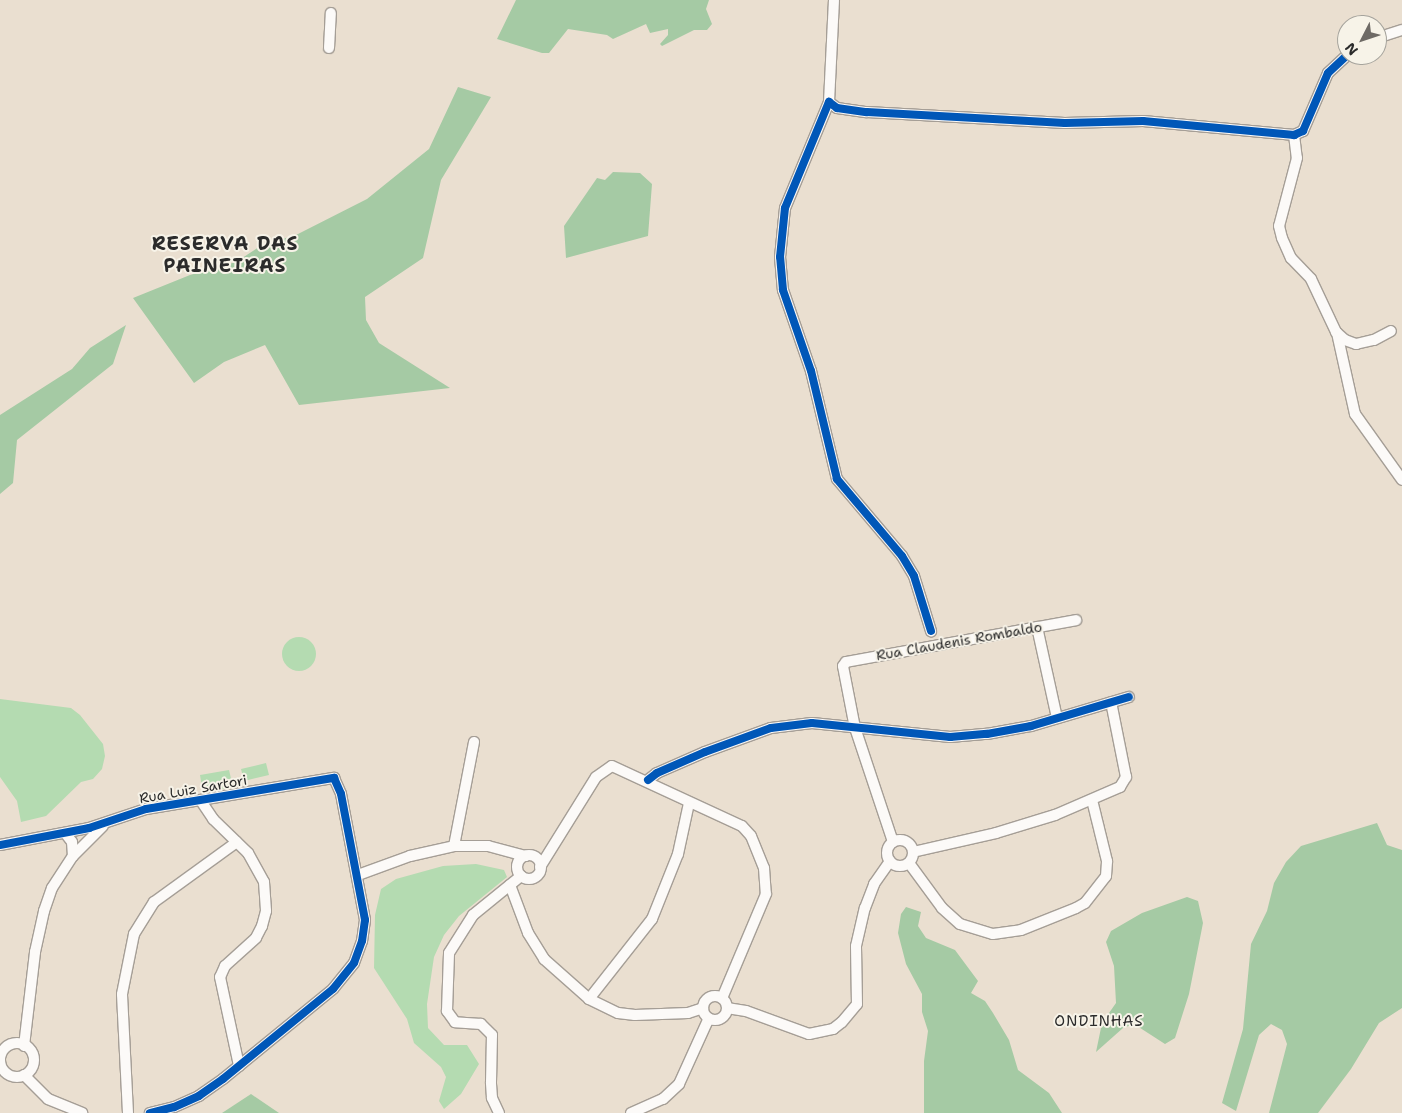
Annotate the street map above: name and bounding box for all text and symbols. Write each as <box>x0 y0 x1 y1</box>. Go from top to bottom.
north arrow <box>1337 15 1387 65</box>
text: N <box>1341 39 1362 59</box>
district label: RESERVA DAS PAINEIRAS <box>150 233 300 277</box>
street label: Rua Claudenis Rombaldo <box>875 618 1043 664</box>
street label: Rua Luiz Sartori <box>138 771 248 807</box>
district label: ONDINHAS <box>1053 1013 1145 1031</box>

